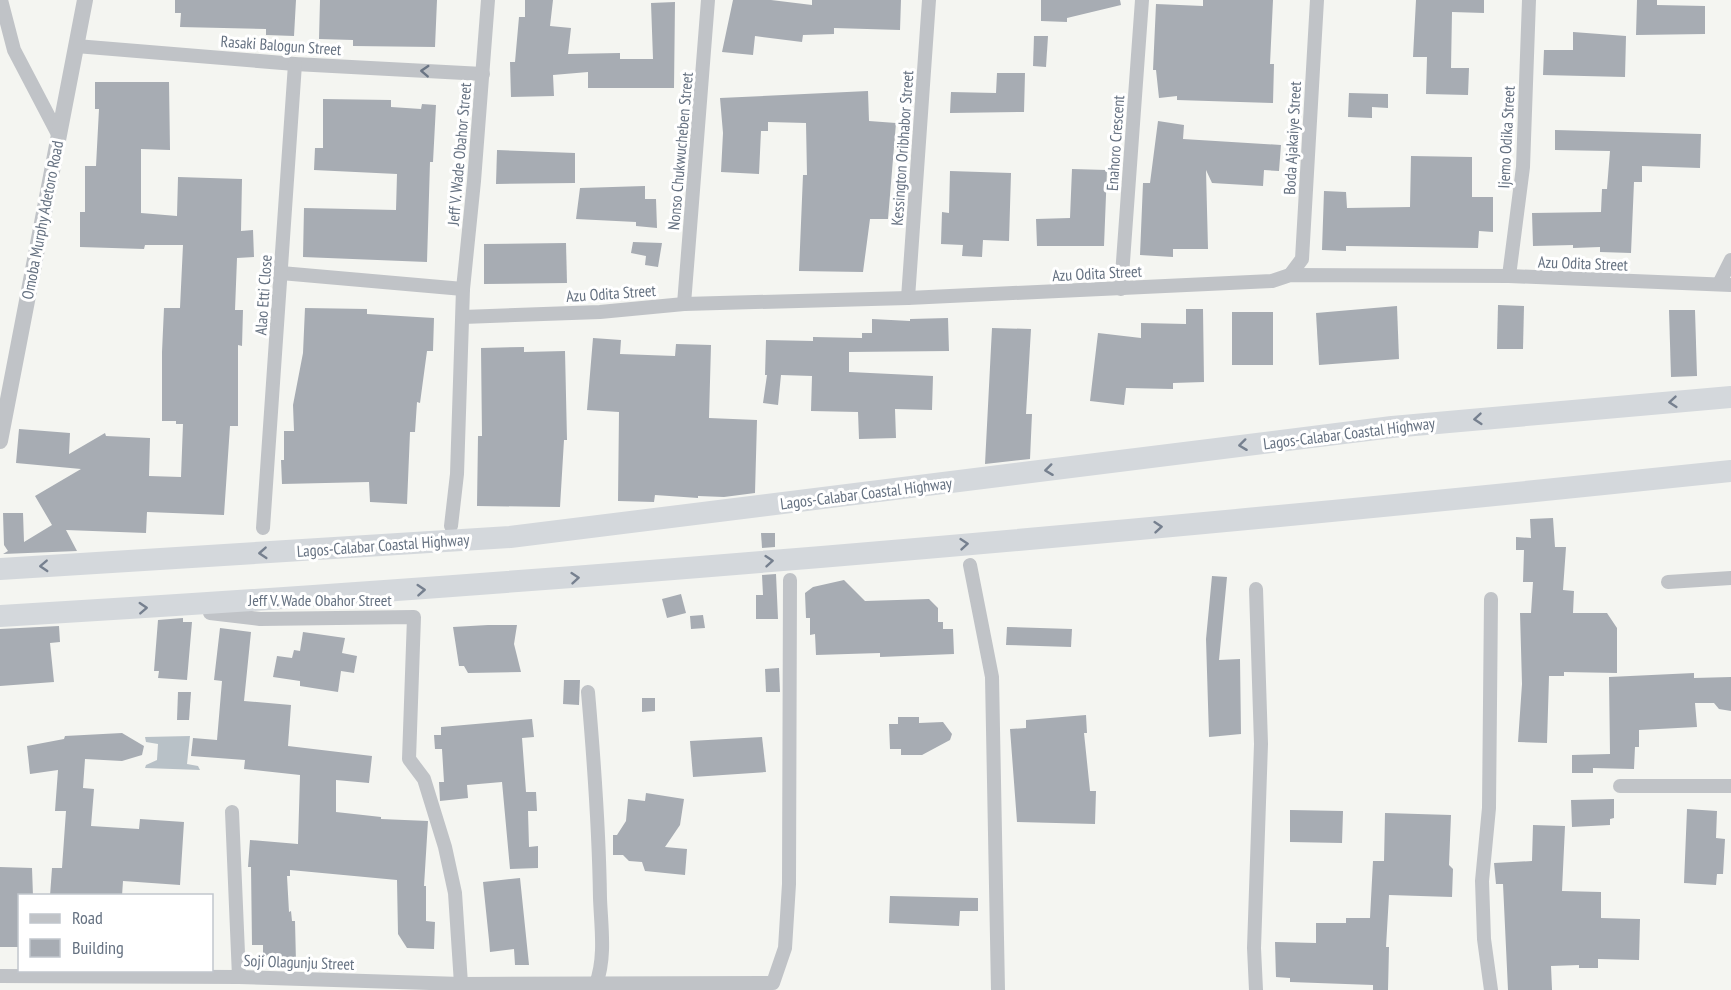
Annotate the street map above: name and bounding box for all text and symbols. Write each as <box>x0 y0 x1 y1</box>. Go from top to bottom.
street label: Rasaki Balogun Street <box>220 31 343 59</box>
one-way arrow <box>421 65 430 78</box>
street label: Kessington Oribhabor Street <box>887 69 917 226</box>
street label: Nonso Chukwucheben Street <box>663 71 697 231</box>
street label: Boda Ajakaiye Street <box>1279 80 1305 195</box>
street label: Jeff V. Wade Obahor Street <box>443 81 475 227</box>
street label: Ijemo Odika Street <box>1493 85 1519 189</box>
street label: Enahoro Crescent <box>1102 94 1128 192</box>
street label: Omoba Murphy Adetoro Road <box>17 139 67 301</box>
street label: Azu Odita Street <box>1538 251 1629 275</box>
street label: Alao Etti Close <box>250 254 276 336</box>
street label: Azu Odita Street <box>1052 261 1143 285</box>
street label: Azu Odita Street <box>565 280 657 306</box>
one-way arrow <box>1668 395 1677 408</box>
one-way arrow <box>1474 412 1483 425</box>
street label: Lagos-Calabar Coastal Highway <box>1262 413 1436 453</box>
one-way arrow <box>1238 439 1248 451</box>
one-way arrow <box>1045 463 1054 475</box>
street label: Lagos-Calabar Coastal Highway <box>779 473 953 513</box>
one-way arrow <box>1153 521 1162 534</box>
street label: Lagos-Calabar Coastal Highway <box>296 529 470 561</box>
one-way arrow <box>959 538 968 551</box>
one-way arrow <box>258 546 267 559</box>
one-way arrow <box>765 555 774 568</box>
one-way arrow <box>39 560 48 573</box>
one-way arrow <box>571 571 580 584</box>
one-way arrow <box>417 584 426 597</box>
street label: Jeff V. Wade Obahor Street <box>247 590 392 610</box>
one-way arrow <box>138 601 147 614</box>
legend <box>18 894 213 972</box>
text: Road <box>72 906 103 929</box>
text: Building <box>72 936 124 959</box>
street label: Soji Olagunju Street <box>243 950 355 974</box>

